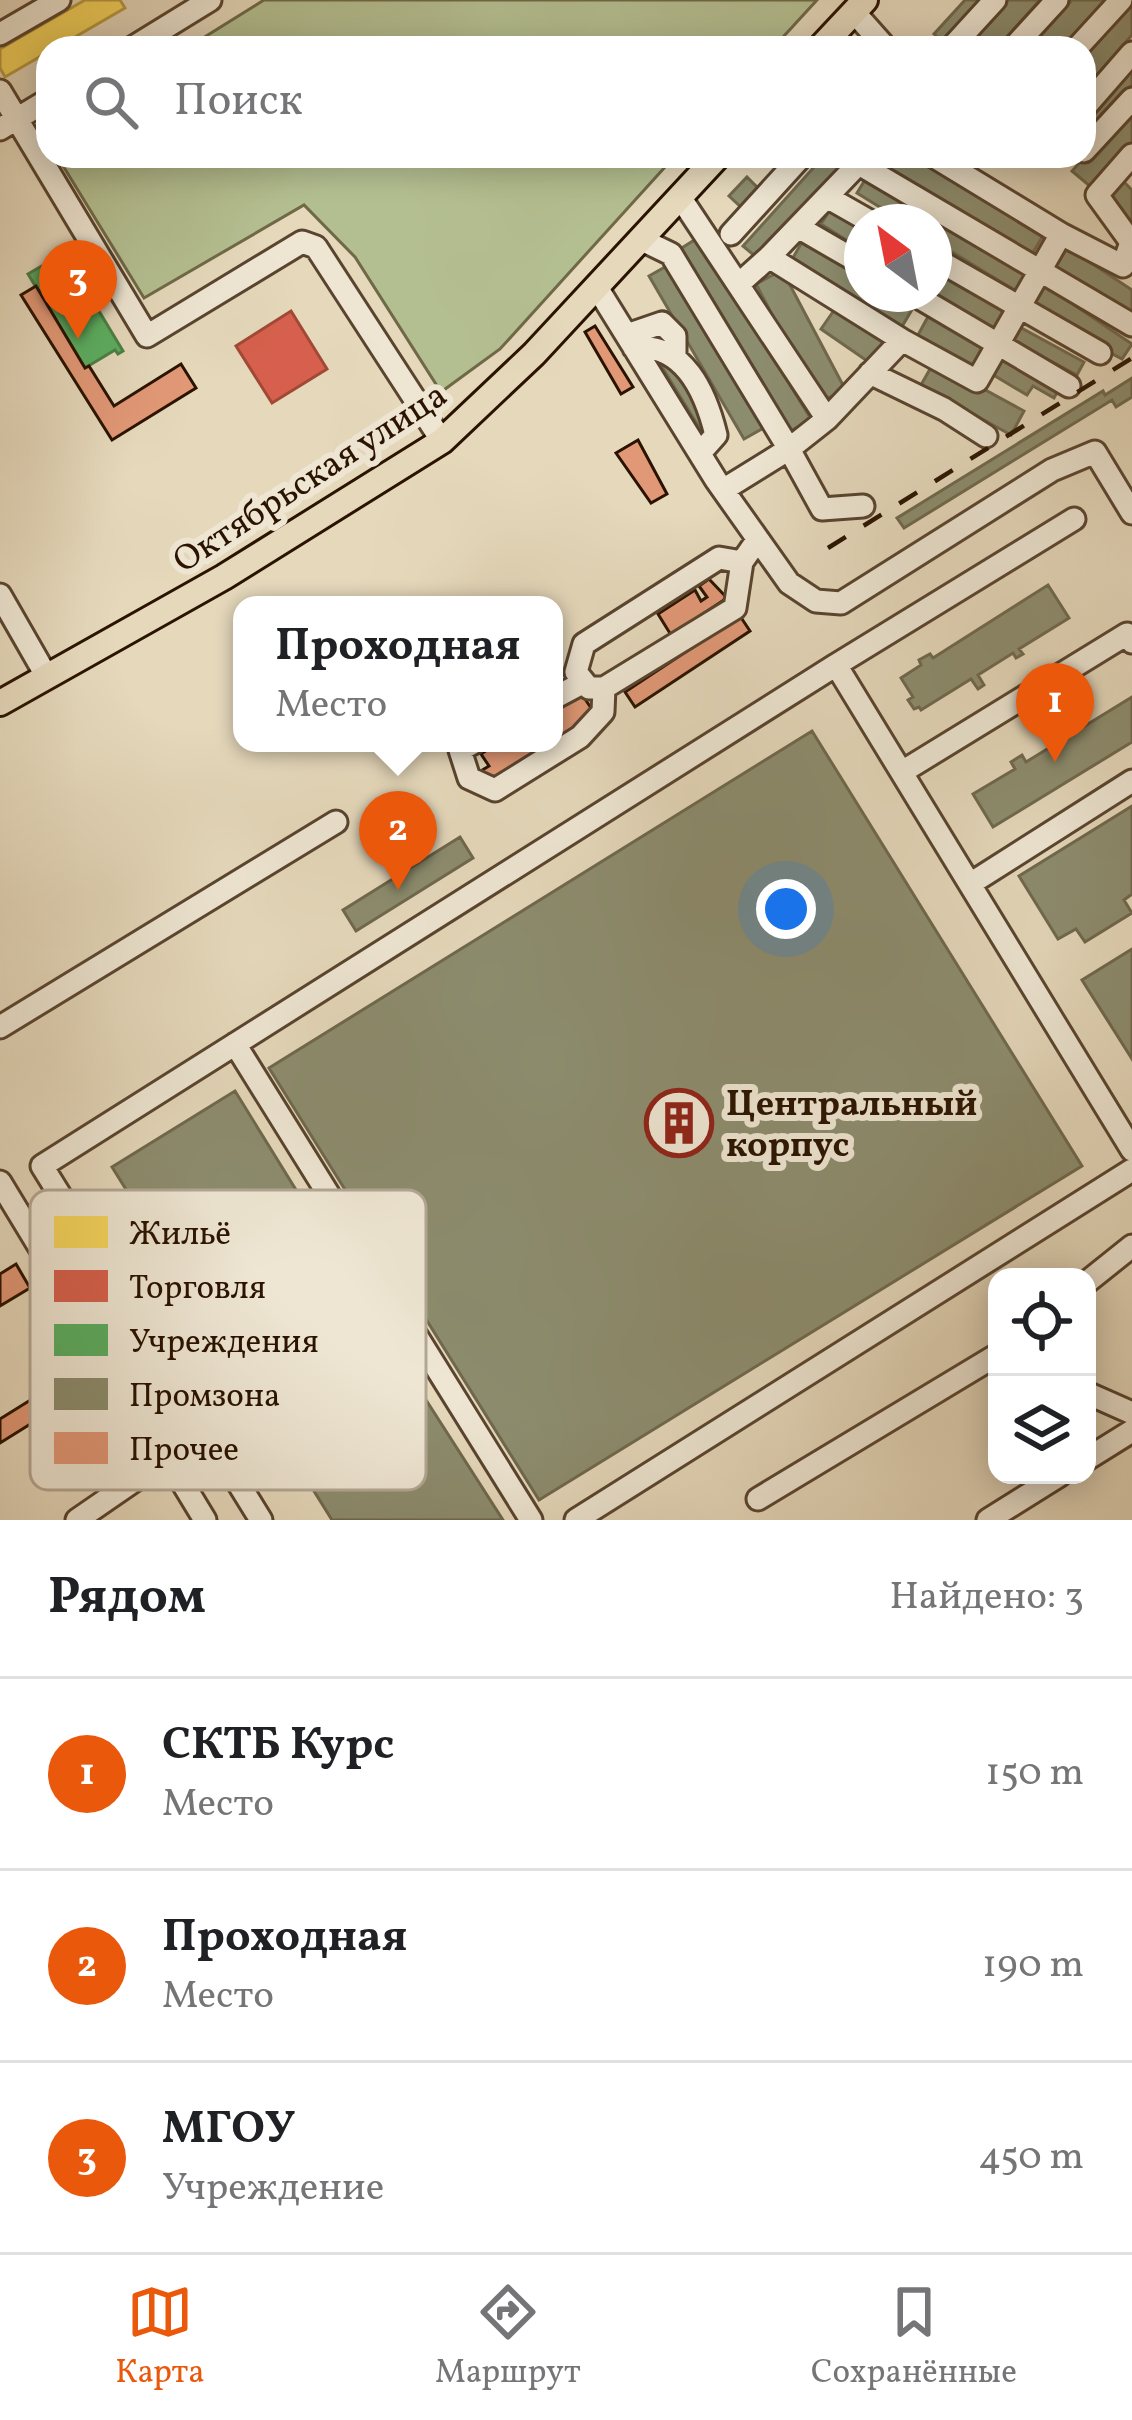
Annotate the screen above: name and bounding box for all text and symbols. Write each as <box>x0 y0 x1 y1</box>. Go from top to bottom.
search box <box>36 36 1096 168</box>
icon: search <box>78 69 144 135</box>
text: Поиск <box>174 71 303 134</box>
north arrow <box>844 204 952 312</box>
pin: 3 <box>39 240 117 339</box>
street label: Октябрьская улица <box>164 372 458 587</box>
popup <box>233 596 563 752</box>
text: Проходная <box>275 616 521 679</box>
pin: 1 <box>1016 663 1094 762</box>
text: Место <box>275 679 387 733</box>
pin: 2 <box>359 791 437 890</box>
your location <box>756 879 816 939</box>
place label: Центральный корпус <box>726 1081 977 1172</box>
building icon: Центральный корпус <box>644 1088 714 1158</box>
legend <box>30 1190 426 1490</box>
text: Жильё <box>129 1213 231 1259</box>
text: Торговля <box>129 1267 266 1313</box>
map controls <box>988 1268 1096 1484</box>
button: locate <box>988 1268 1096 1376</box>
text: Учреждения <box>129 1321 319 1367</box>
text: Промзона <box>129 1375 280 1421</box>
button: layers <box>988 1376 1096 1484</box>
text: Прочее <box>129 1429 239 1475</box>
text: Рядом <box>48 1563 206 1634</box>
text: Найдено: 3 <box>889 1571 1084 1625</box>
text: СКТБ Курс <box>162 1715 394 1778</box>
text: 1 <box>79 1747 95 1801</box>
text: 150 m <box>985 1747 1084 1801</box>
text: Место <box>162 1778 274 1832</box>
text: Проходная <box>162 1907 407 1970</box>
text: 2 <box>77 1939 97 1993</box>
text: 190 m <box>982 1939 1084 1993</box>
text: Место <box>162 1970 274 2024</box>
text: МГОУ <box>162 2099 295 2162</box>
text: 3 <box>77 2131 97 2185</box>
text: 450 m <box>978 2131 1084 2185</box>
text: Учреждение <box>162 2162 384 2216</box>
tab: Карта <box>115 2279 205 2397</box>
tab: Маршрут <box>435 2279 581 2397</box>
tab: Сохранённые <box>811 2279 1017 2397</box>

